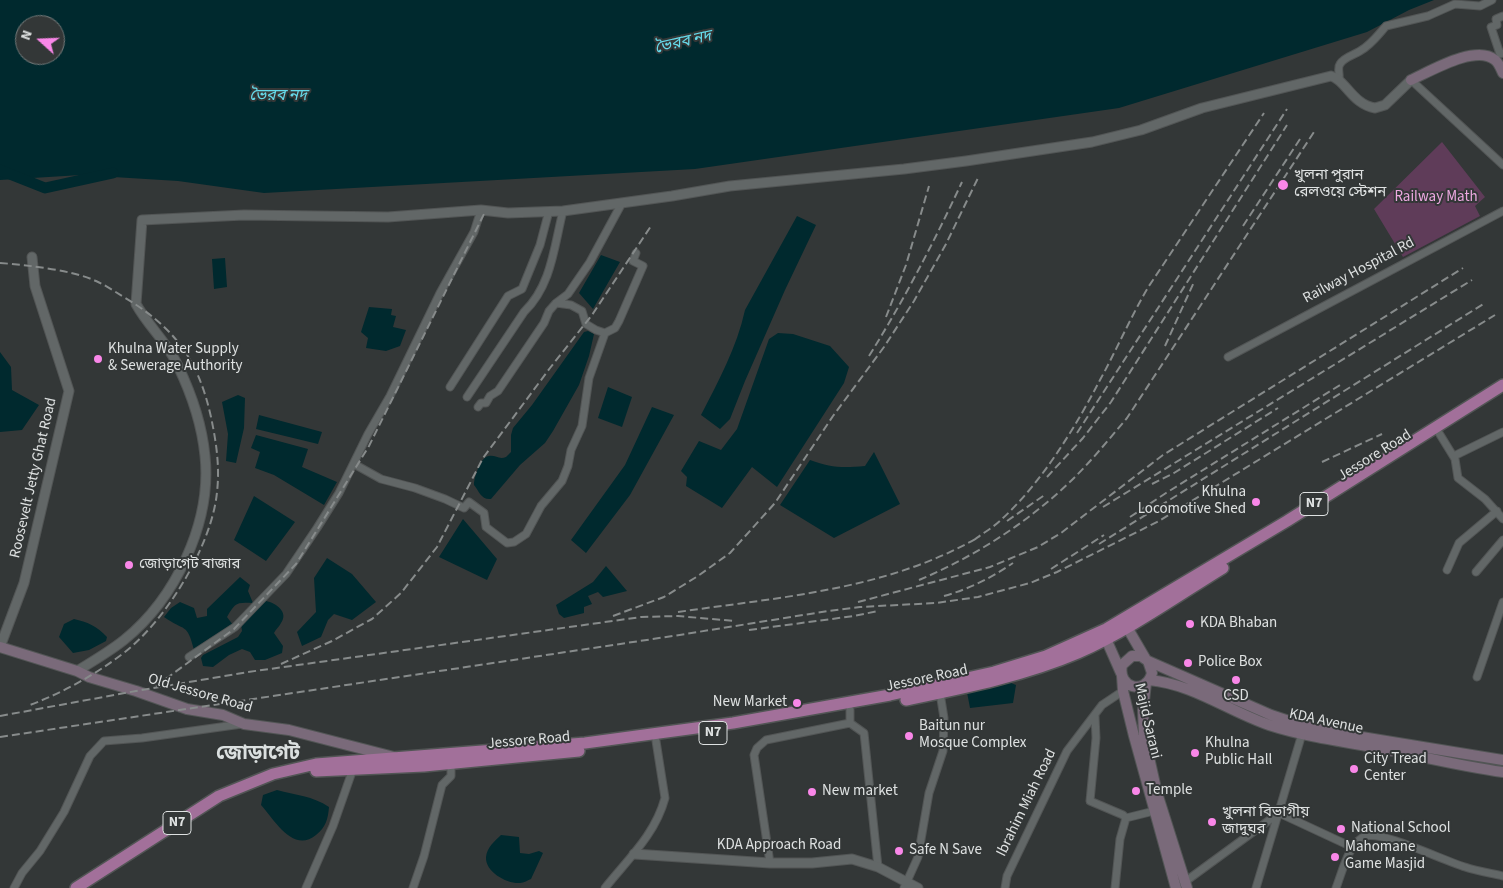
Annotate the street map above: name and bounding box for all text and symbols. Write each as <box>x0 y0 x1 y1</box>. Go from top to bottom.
north arrow <box>15 15 65 65</box>
text: N <box>16 27 38 43</box>
water label: ভৈরব নদ <box>653 27 713 59</box>
water label: ভৈরব নদ <box>249 86 307 106</box>
place label: খুলনা পুরান রেলওয়ে স্টেশন <box>1294 167 1386 202</box>
marker: খুলনা পুরান রেলওয়ে স্টেশন <box>1276 178 1290 192</box>
park label: Railway Math <box>1394 189 1478 207</box>
street label: Railway Hospital Rd <box>1300 234 1418 308</box>
place label: Khulna Water Supply & Sewerage Authority <box>108 341 243 376</box>
marker: Khulna Water Supply & Sewerage Authority <box>92 353 104 365</box>
street label: Roosevelt Jetty Ghat Road <box>7 396 61 560</box>
street label: Jessore Road <box>1335 426 1415 486</box>
place label: Khulna Locomotive Shed <box>1138 484 1246 519</box>
road number: N7 <box>1300 492 1328 516</box>
marker: Khulna Locomotive Shed <box>1250 496 1262 508</box>
place label: জোড়াগেট বাজার <box>139 556 241 574</box>
marker: জোড়াগেট বাজার <box>123 559 135 571</box>
place label: KDA Bhaban <box>1200 615 1277 633</box>
marker: KDA Bhaban <box>1184 618 1196 630</box>
place label: Police Box <box>1198 654 1262 672</box>
marker: Police Box <box>1182 657 1194 669</box>
street label: Jessore Road <box>885 662 969 696</box>
street label: Old Jessore Road <box>146 670 254 718</box>
marker: CSD <box>1230 674 1242 686</box>
street label: Majid Sarani <box>1130 681 1164 761</box>
place label: CSD <box>1223 688 1249 706</box>
place label: New Market <box>713 694 787 712</box>
marker: New Market <box>791 697 803 709</box>
street label: KDA Avenue <box>1287 705 1365 739</box>
place label: Baitun nur Mosque Complex <box>919 718 1027 753</box>
road number: N7 <box>699 721 727 744</box>
street label: Jessore Road <box>487 728 571 754</box>
marker: Baitun nur Mosque Complex <box>903 730 915 742</box>
place label: Khulna Public Hall <box>1205 735 1272 770</box>
district label: জোড়াগেট <box>216 743 300 767</box>
street label: Ibrahim Miah Road <box>993 746 1061 860</box>
marker: Khulna Public Hall <box>1189 747 1201 759</box>
place label: City Tread Center <box>1364 751 1427 786</box>
marker: City Tread Center <box>1348 763 1360 775</box>
place label: Temple <box>1146 782 1193 800</box>
place label: New market <box>822 783 898 801</box>
marker: Temple <box>1130 785 1142 797</box>
marker: New market <box>806 786 818 798</box>
place label: খুলনা বিভাগীয় জাদুঘর <box>1222 804 1309 839</box>
road number: N7 <box>163 811 191 834</box>
marker: খুলনা বিভাগীয় জাদুঘর <box>1206 816 1218 828</box>
place label: National School <box>1351 820 1451 838</box>
marker: National School <box>1335 823 1347 835</box>
street label: KDA Approach Road <box>717 837 841 855</box>
place label: Mahomane Game Masjid <box>1345 839 1425 874</box>
place label: Safe N Save <box>909 842 982 860</box>
marker: Safe N Save <box>893 845 905 857</box>
marker: Mahomane Game Masjid <box>1329 851 1341 863</box>

